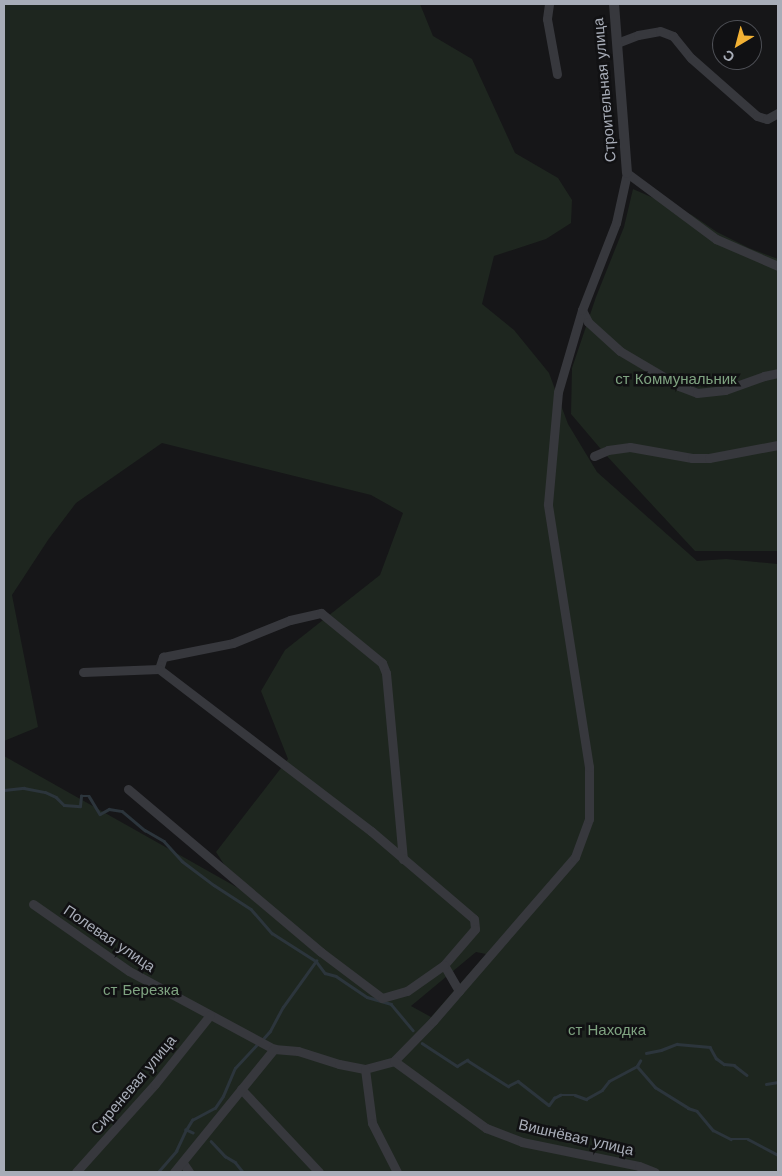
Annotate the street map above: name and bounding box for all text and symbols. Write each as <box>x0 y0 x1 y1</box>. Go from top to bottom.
street label: Строительная улица <box>590 17 620 163</box>
north arrow <box>712 20 762 70</box>
text: С <box>720 47 737 66</box>
park label: ст Коммунальник <box>615 371 737 389</box>
street label: Полевая улица <box>60 902 158 976</box>
park label: ст Березка <box>103 982 179 1000</box>
park label: ст Находка <box>568 1022 646 1040</box>
street label: Сиреневая улица <box>88 1032 180 1138</box>
street label: Вишнёвая улица <box>517 1116 635 1160</box>

